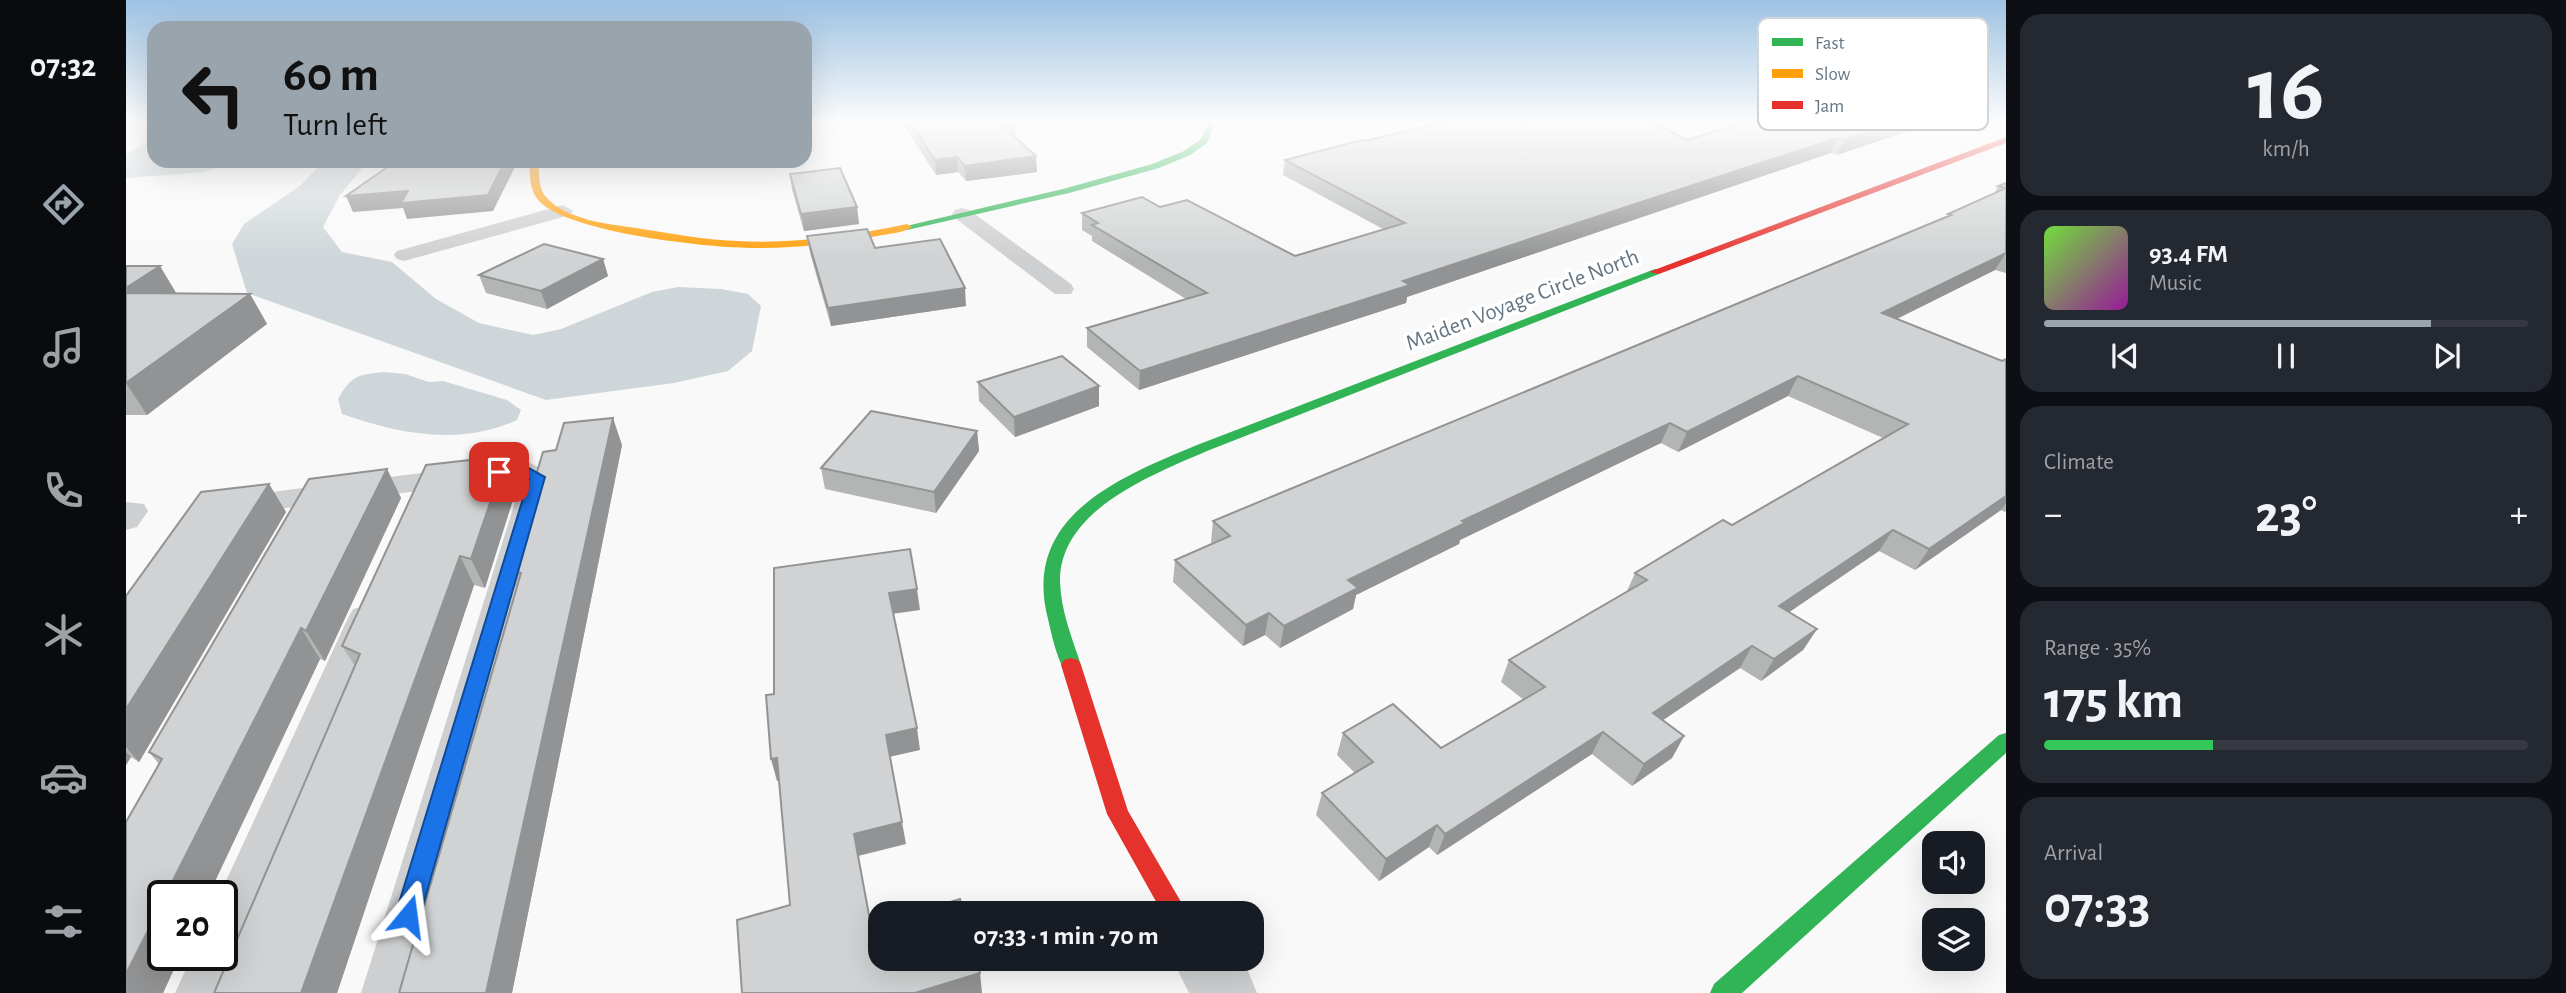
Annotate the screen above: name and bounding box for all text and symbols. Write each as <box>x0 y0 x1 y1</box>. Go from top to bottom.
legend <box>1758 18 1988 130</box>
text: Fast <box>1815 34 1845 53</box>
text: 16 <box>2248 45 2324 136</box>
icon: left <box>168 49 259 140</box>
text: 07:32 <box>30 50 96 82</box>
text: 60 m <box>283 51 379 100</box>
text: Slow <box>1815 65 1851 84</box>
text: Jam <box>1815 97 1844 116</box>
text: Turn left <box>283 109 387 141</box>
text: km/h <box>2262 138 2310 161</box>
icon: directions <box>39 180 88 229</box>
text: 93.4 FM <box>2149 241 2228 267</box>
street label: Maiden Voyage Circle North <box>1403 245 1642 356</box>
text: Music <box>2149 272 2201 295</box>
icon: music <box>39 323 88 372</box>
icon: previous <box>2106 337 2144 375</box>
icon: pause <box>2267 337 2305 375</box>
icon: next <box>2428 337 2466 375</box>
pin <box>469 442 529 502</box>
text: Climate <box>2044 451 2114 474</box>
icon: arrive <box>480 453 518 491</box>
icon: phone <box>39 466 88 515</box>
text: 23° <box>2255 489 2317 541</box>
text: − <box>2044 496 2062 534</box>
text: + <box>2510 496 2528 534</box>
icon: climate <box>39 610 88 659</box>
text: Range · 35% <box>2044 637 2151 660</box>
text: 175 km <box>2044 675 2183 727</box>
icon: car <box>39 753 88 802</box>
map controls <box>1922 831 1985 971</box>
button: sound <box>1922 831 1985 894</box>
text: Arrival <box>2044 842 2103 865</box>
position arrow <box>371 879 445 953</box>
speed limit sign: 20 <box>147 880 238 971</box>
text: 07:33 <box>2044 880 2150 932</box>
icon: filters <box>39 897 88 946</box>
button: layers <box>1922 908 1985 971</box>
text: 07:33 · 1 min · 70 m <box>973 923 1159 949</box>

